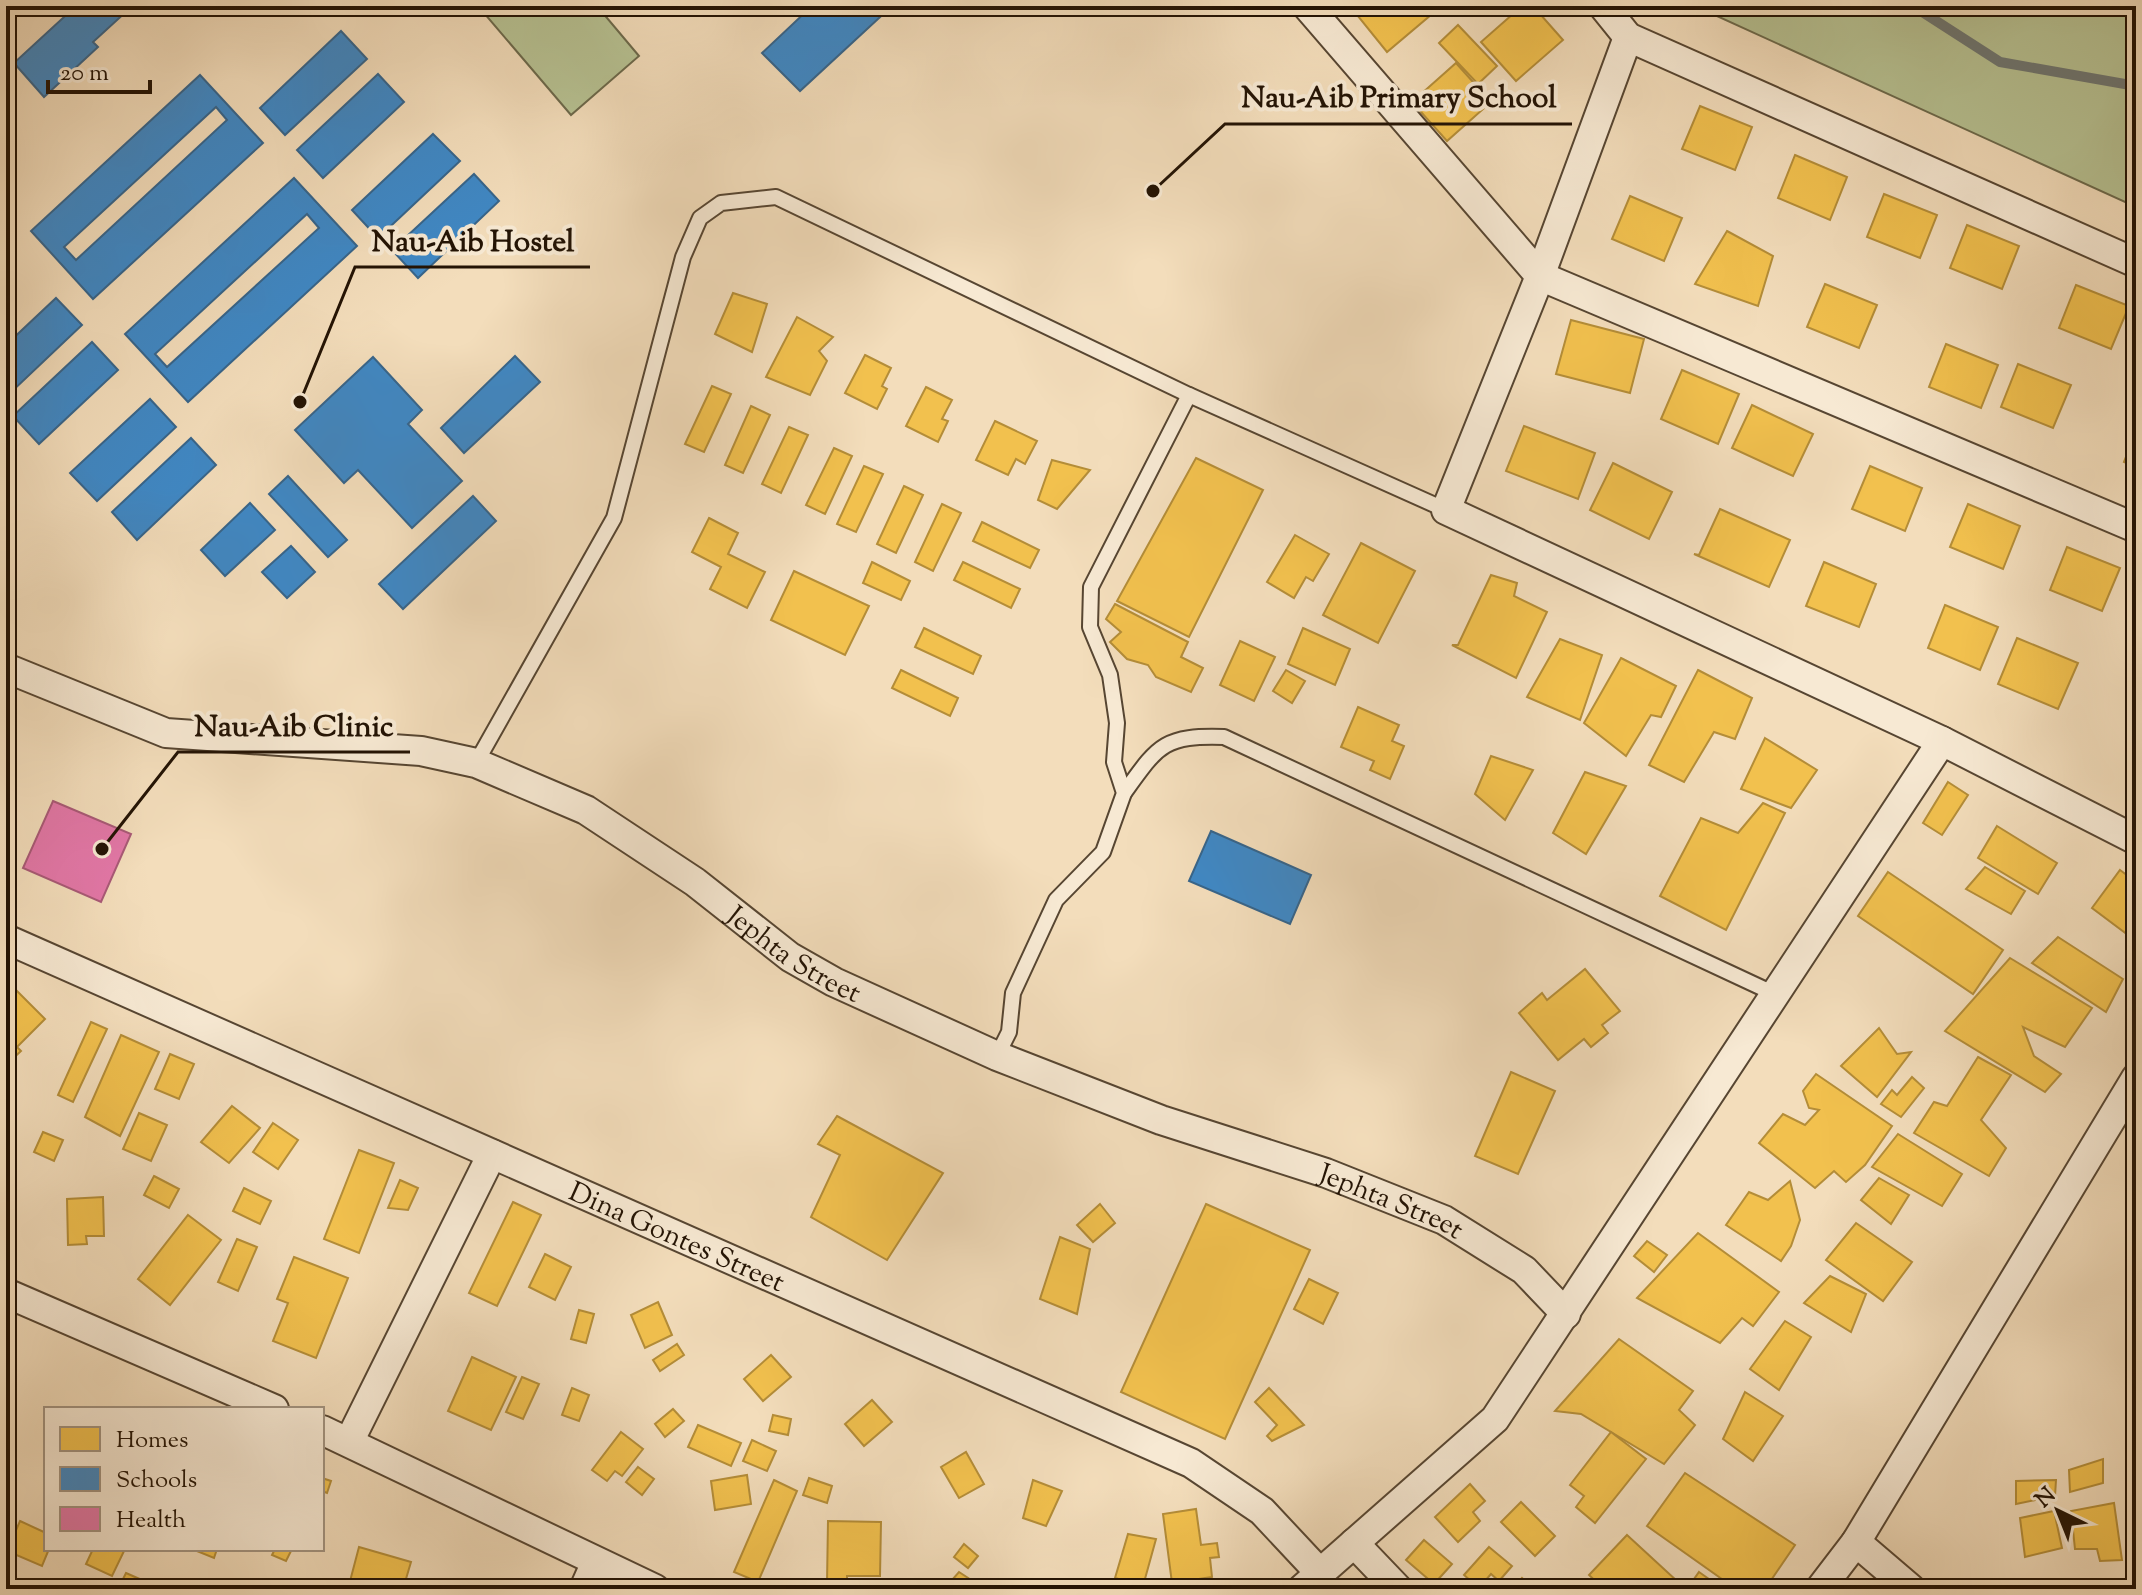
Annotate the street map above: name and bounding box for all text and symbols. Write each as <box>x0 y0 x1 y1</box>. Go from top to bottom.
scale bar <box>48 44 150 94</box>
text: 20 m <box>60 57 109 91</box>
callout: Nau-Aib Primary School <box>1225 70 1572 124</box>
text: Nau-Aib Primary School <box>1241 78 1557 121</box>
callout: Nau-Aib Hostel <box>355 213 590 267</box>
text: Nau-Aib Hostel <box>372 222 575 265</box>
callout: Nau-Aib Clinic <box>178 698 410 752</box>
text: Nau-Aib Clinic <box>194 707 394 750</box>
street label: Jephta Street <box>716 896 867 1015</box>
street label: Jephta Street <box>1312 1155 1471 1251</box>
street label: Dina Gontes Street <box>562 1173 791 1304</box>
legend <box>44 1407 324 1551</box>
text: Homes <box>116 1424 188 1458</box>
text: Schools <box>116 1464 197 1498</box>
north arrow <box>2018 1471 2098 1551</box>
text: N <box>2029 1481 2064 1516</box>
text: Health <box>116 1504 186 1538</box>

